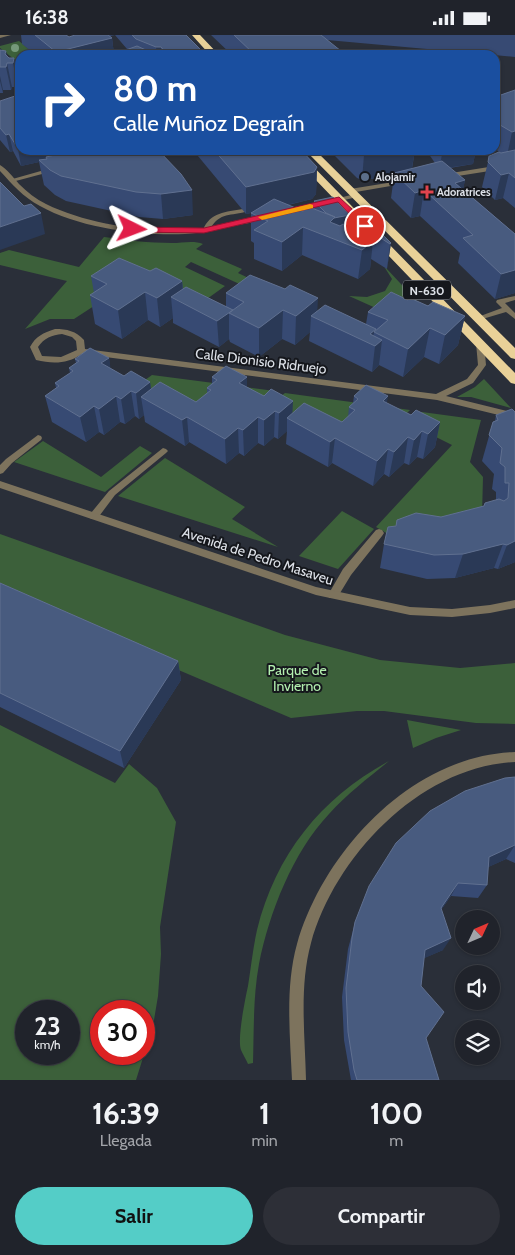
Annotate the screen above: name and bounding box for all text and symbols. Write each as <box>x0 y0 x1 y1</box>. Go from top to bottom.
text: 16:38 <box>25 6 69 29</box>
text: 80 m <box>113 67 197 110</box>
icon: right <box>30 70 95 135</box>
text: Calle Muñoz Degraín <box>113 110 305 137</box>
place label: Alojamir <box>375 170 415 184</box>
marker: Alojamir <box>359 171 371 183</box>
place label: Adoratrices <box>437 185 491 199</box>
marker: Adoratrices <box>421 186 433 198</box>
position arrow <box>105 202 157 254</box>
pin <box>344 205 386 247</box>
icon: arrive <box>351 212 379 240</box>
road number: N-630 <box>403 281 451 299</box>
street label: Calle Dionisio Ridruejo <box>194 344 328 378</box>
street label: Avenida de Pedro Masaveu <box>180 523 336 589</box>
park label: Parque de Invierno <box>267 661 327 695</box>
north arrow <box>455 910 500 955</box>
map controls <box>455 910 500 1065</box>
button: sound <box>455 965 500 1010</box>
speed limit sign: 30 <box>90 1000 155 1065</box>
text: 23 <box>34 1011 61 1041</box>
button: layers <box>455 1020 500 1065</box>
text: km/h <box>34 1037 61 1052</box>
text: 16:39 <box>92 1095 160 1132</box>
text: 1 <box>259 1095 270 1132</box>
text: 100 <box>370 1095 423 1132</box>
text: Llegada <box>100 1131 152 1150</box>
text: min <box>251 1131 278 1150</box>
text: m <box>389 1131 403 1150</box>
button: Salir <box>15 1187 253 1245</box>
button: Compartir <box>263 1187 500 1245</box>

